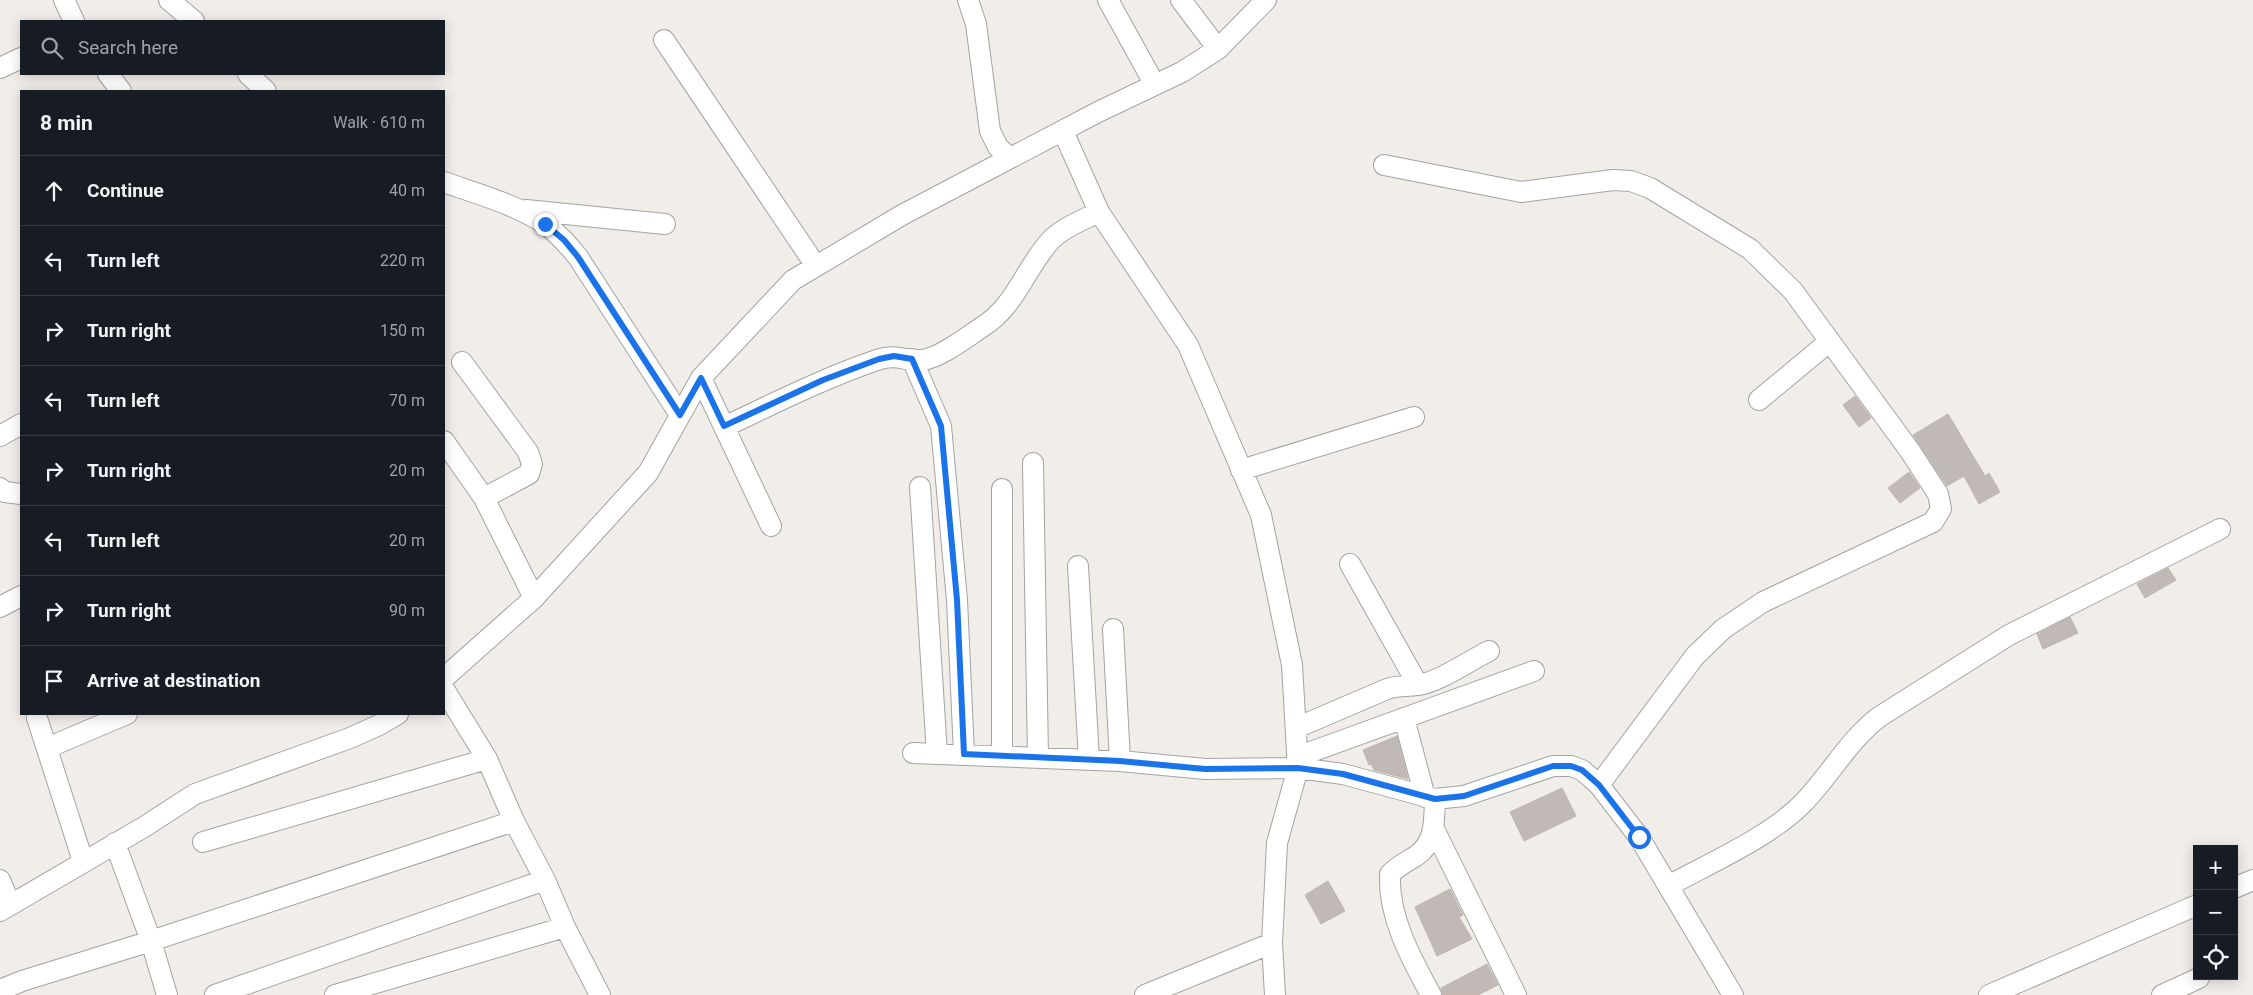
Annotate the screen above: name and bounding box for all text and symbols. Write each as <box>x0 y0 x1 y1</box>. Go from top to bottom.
search box <box>20 20 445 75</box>
icon: search <box>38 34 66 62</box>
text: Search here <box>78 36 178 59</box>
text: 8 min <box>40 111 93 135</box>
text: Walk · 610 m <box>333 113 425 132</box>
icon: ahead <box>40 177 68 205</box>
text: Continue <box>87 179 164 202</box>
text: 40 m <box>389 181 425 200</box>
route end <box>534 213 557 236</box>
icon: left <box>40 247 68 275</box>
text: Turn left <box>87 249 160 272</box>
text: 220 m <box>380 251 425 270</box>
icon: right <box>40 317 68 345</box>
text: Turn right <box>87 319 171 342</box>
text: 150 m <box>380 321 425 340</box>
icon: left <box>40 387 68 415</box>
text: Turn left <box>87 389 160 412</box>
text: 70 m <box>389 391 425 410</box>
icon: right <box>40 457 68 485</box>
text: Turn right <box>87 459 171 482</box>
text: 20 m <box>389 461 425 480</box>
icon: left <box>40 527 68 555</box>
text: Turn left <box>87 529 160 552</box>
text: 20 m <box>389 531 425 550</box>
icon: right <box>40 597 68 625</box>
text: Turn right <box>87 599 171 622</box>
text: 90 m <box>389 601 425 620</box>
icon: arrive <box>40 667 68 695</box>
text: Arrive at destination <box>87 669 260 692</box>
route start <box>1628 826 1651 849</box>
map controls <box>2193 845 2238 980</box>
button: + <box>2193 845 2238 890</box>
button: − <box>2193 890 2238 935</box>
button: locate <box>2193 935 2238 980</box>

